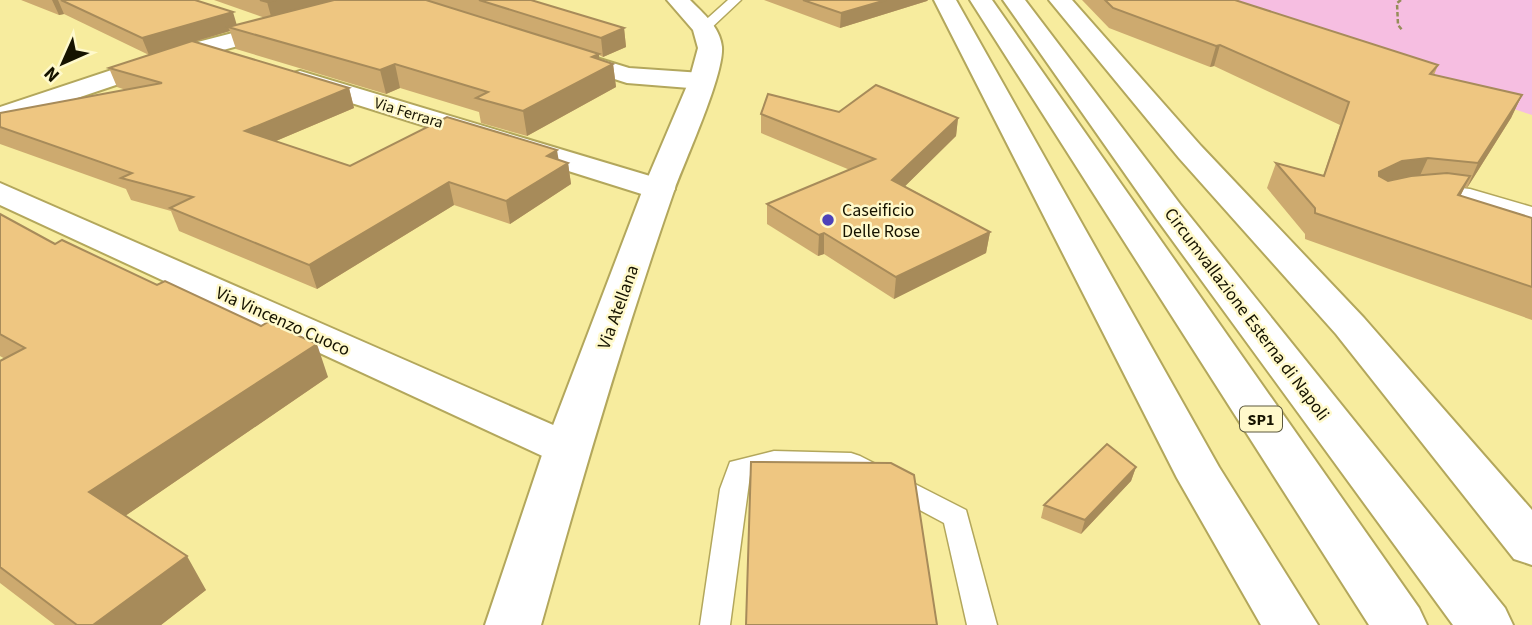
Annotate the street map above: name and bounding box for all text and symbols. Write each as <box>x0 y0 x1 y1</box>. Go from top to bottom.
north arrow <box>28 28 98 98</box>
text: N <box>38 60 66 88</box>
street label: Via Ferrara <box>371 92 446 134</box>
place label: Caseificio Delle Rose <box>842 198 920 244</box>
street label: Circumvallazione Esterna di Napoli <box>1158 203 1335 426</box>
marker: Caseificio Delle Rose <box>820 212 836 228</box>
street label: Via Atellana <box>592 262 645 353</box>
street label: Via Vincenzo Cuoco <box>212 281 354 362</box>
road number: SP1 <box>1240 406 1282 432</box>

